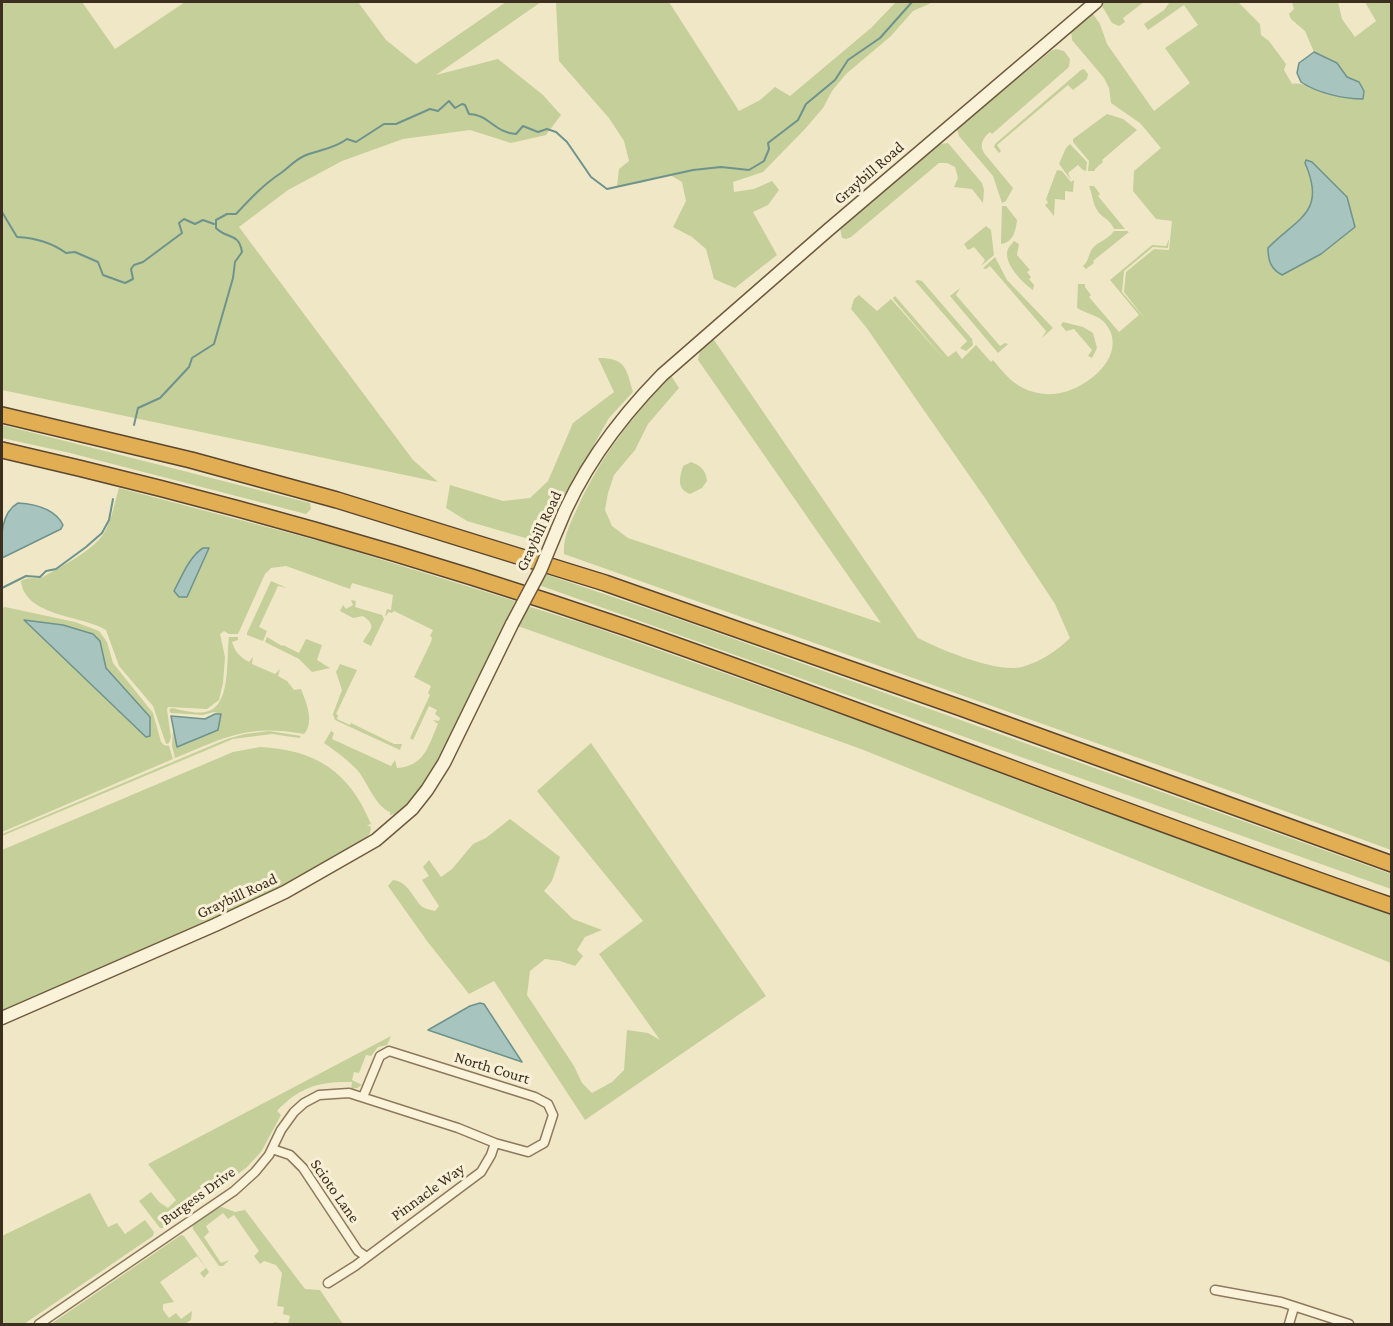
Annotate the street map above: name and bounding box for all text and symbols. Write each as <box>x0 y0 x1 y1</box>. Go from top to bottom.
street label: Graybill Road <box>830 137 908 209</box>
street label: Graybill Road <box>512 488 566 574</box>
street label: Graybill Road <box>194 869 280 923</box>
street label: North Court <box>452 1047 532 1089</box>
street label: Scioto Lane <box>306 1155 364 1227</box>
street label: Pinnacle Way <box>387 1159 469 1225</box>
street label: Burgess Drive <box>157 1162 239 1230</box>

